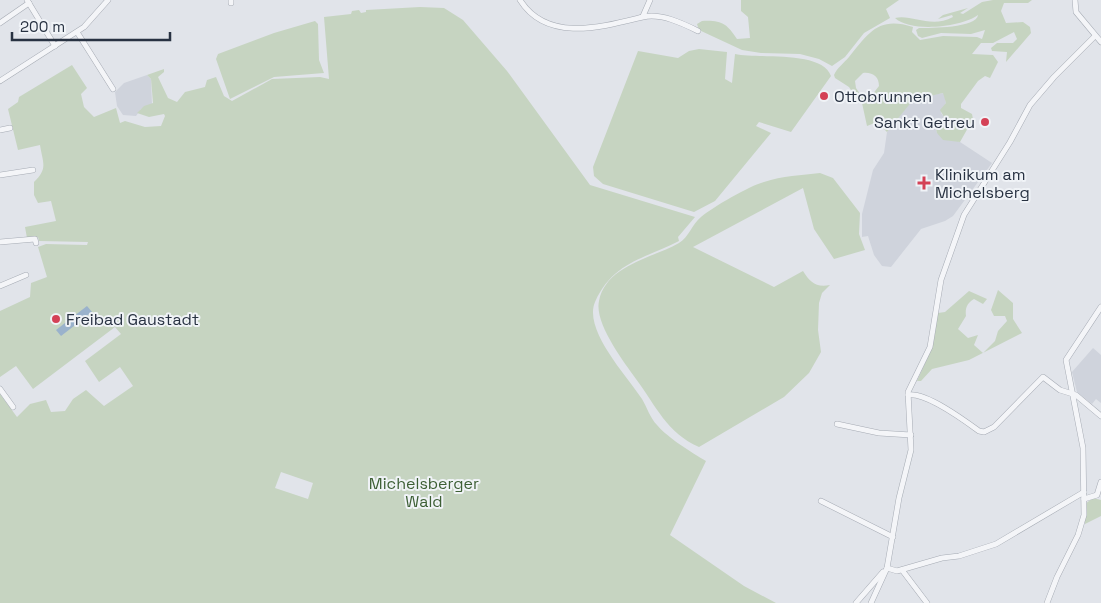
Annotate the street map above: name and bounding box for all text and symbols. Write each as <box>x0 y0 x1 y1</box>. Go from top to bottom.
scale bar <box>12 10 170 42</box>
text: 200 m <box>20 17 65 36</box>
place label: Ottobrunnen <box>834 86 932 107</box>
marker: Ottobrunnen <box>818 90 830 102</box>
place label: Sankt Getreu <box>874 112 975 133</box>
marker: Sankt Getreu <box>979 116 991 128</box>
place label: Klinikum am Michelsberg <box>935 164 1030 203</box>
marker: Klinikum am Michelsberg <box>917 176 931 190</box>
place label: Freibad Gaustadt <box>66 309 199 330</box>
marker: Freibad Gaustadt <box>50 313 62 325</box>
park label: Michelsberger Wald <box>369 473 479 512</box>

